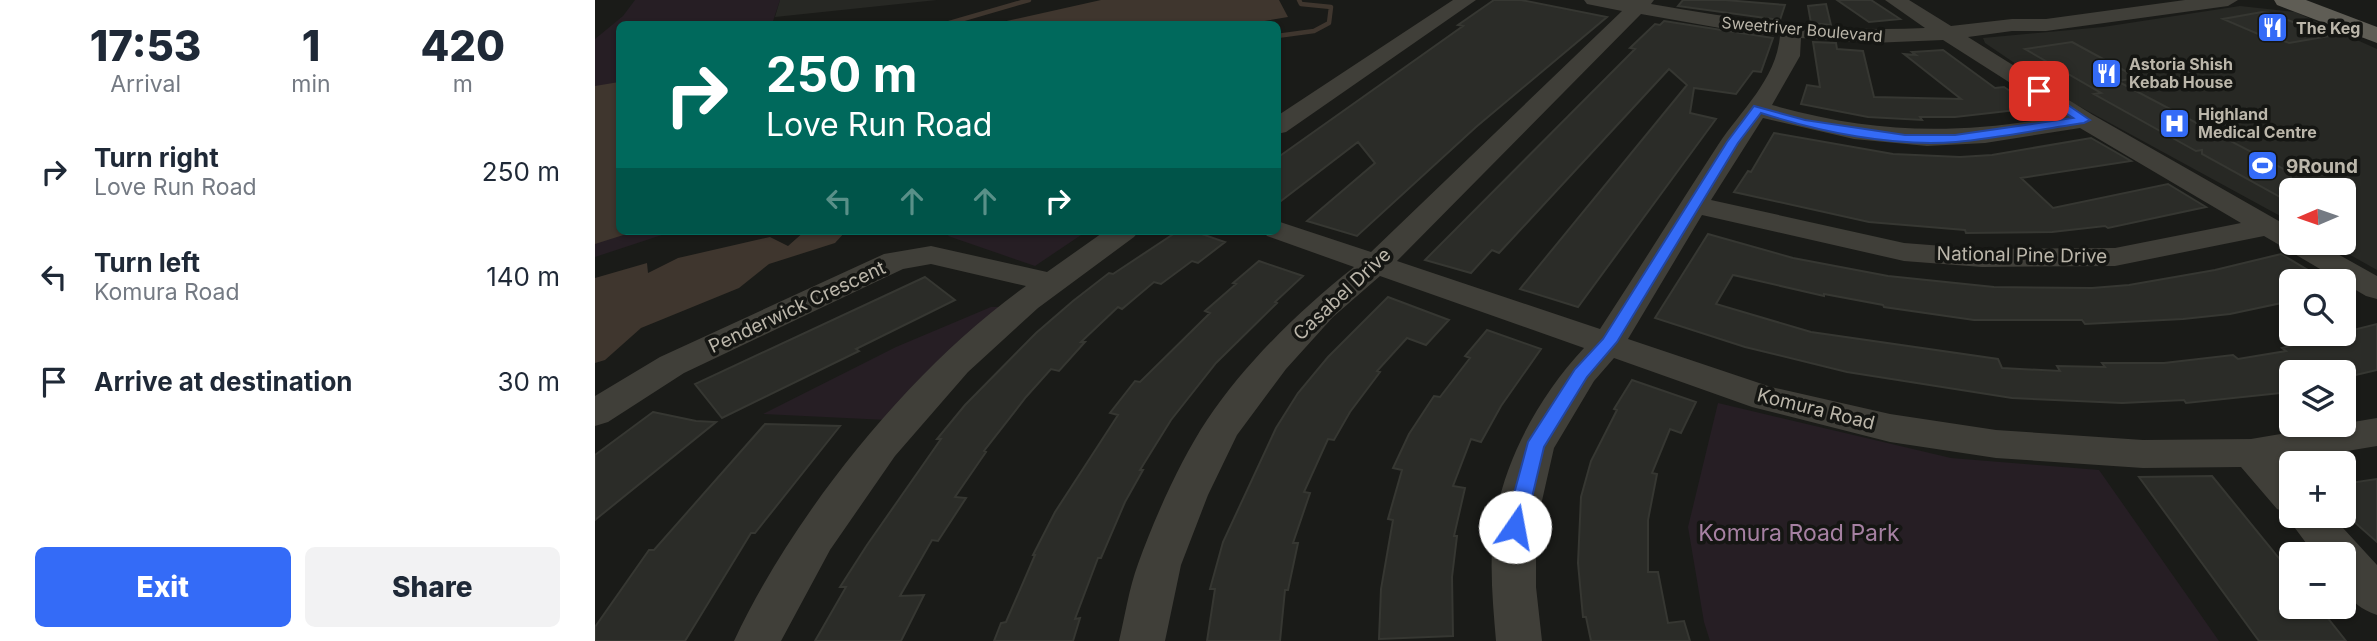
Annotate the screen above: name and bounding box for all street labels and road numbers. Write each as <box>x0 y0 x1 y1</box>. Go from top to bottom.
street label: Sweetriver Boulevard <box>1721 12 1883 46</box>
street label: National Pine Drive <box>1937 242 2107 268</box>
street label: Casabel Drive <box>1288 243 1396 345</box>
street label: Penderwick Crescent <box>705 256 889 358</box>
street label: Komura Road <box>1755 383 1877 435</box>

